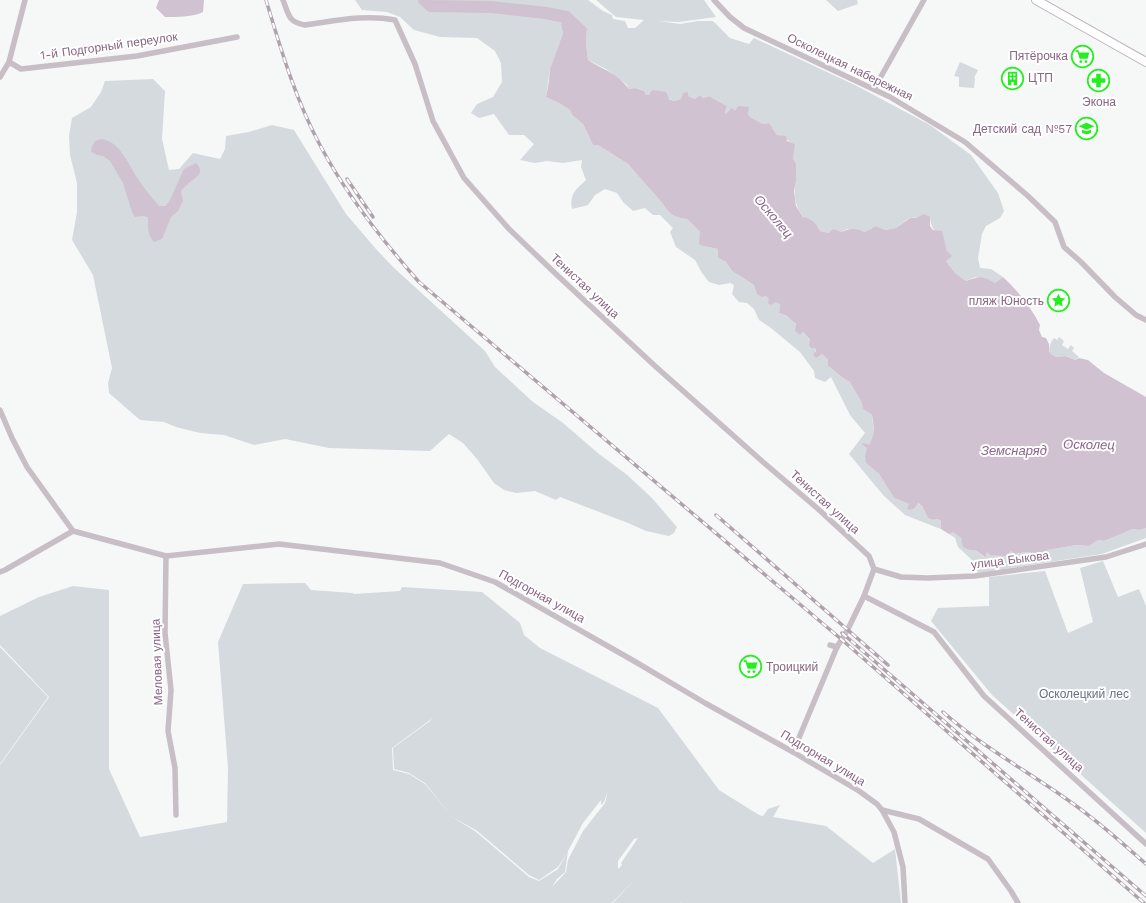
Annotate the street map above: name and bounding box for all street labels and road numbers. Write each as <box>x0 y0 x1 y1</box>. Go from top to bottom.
street label: 1-й Подгорный переулок <box>40 29 179 63</box>
street label: Осколецкая набережная <box>785 30 915 104</box>
street label: Тенистая улица <box>548 251 622 321</box>
street label: Тенистая улица <box>788 467 863 537</box>
street label: улица Быкова <box>970 548 1050 572</box>
street label: Подгорная улица <box>496 567 588 626</box>
street label: Меловая улица <box>148 618 166 706</box>
street label: Тенистая улица <box>1012 705 1087 775</box>
street label: Подгорная улица <box>778 727 868 789</box>

